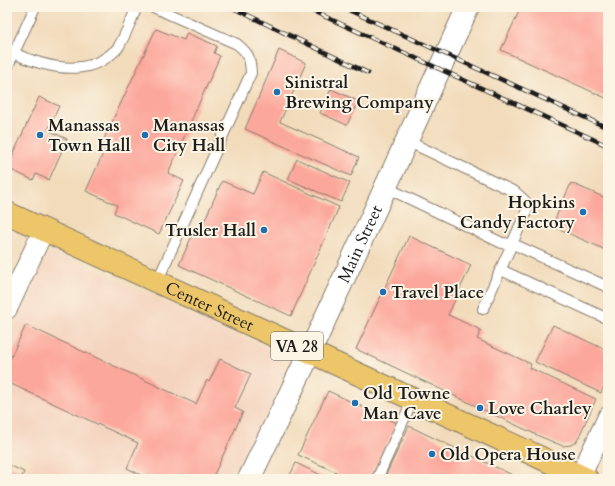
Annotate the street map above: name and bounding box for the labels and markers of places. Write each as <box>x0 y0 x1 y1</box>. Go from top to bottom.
place label: Sinistral Brewing Company <box>285 71 434 114</box>
marker: Sinistral Brewing Company <box>272 87 282 97</box>
place label: Manassas Town Hall <box>48 114 130 157</box>
place label: Manassas City Hall <box>153 114 225 157</box>
marker: Manassas Town Hall <box>35 130 45 140</box>
marker: Manassas City Hall <box>140 130 150 140</box>
place label: Hopkins Candy Factory <box>460 191 575 234</box>
marker: Hopkins Candy Factory <box>578 207 588 217</box>
place label: Trusler Hall <box>165 219 256 242</box>
marker: Trusler Hall <box>259 225 269 235</box>
place label: Travel Place <box>391 281 484 304</box>
marker: Travel Place <box>378 287 388 297</box>
place label: Old Towne Man Cave <box>363 382 450 425</box>
place label: Love Charley <box>488 397 592 420</box>
marker: Old Towne Man Cave <box>350 398 360 408</box>
marker: Love Charley <box>475 403 485 413</box>
place label: Old Opera House <box>440 443 576 466</box>
marker: Old Opera House <box>427 449 437 459</box>

